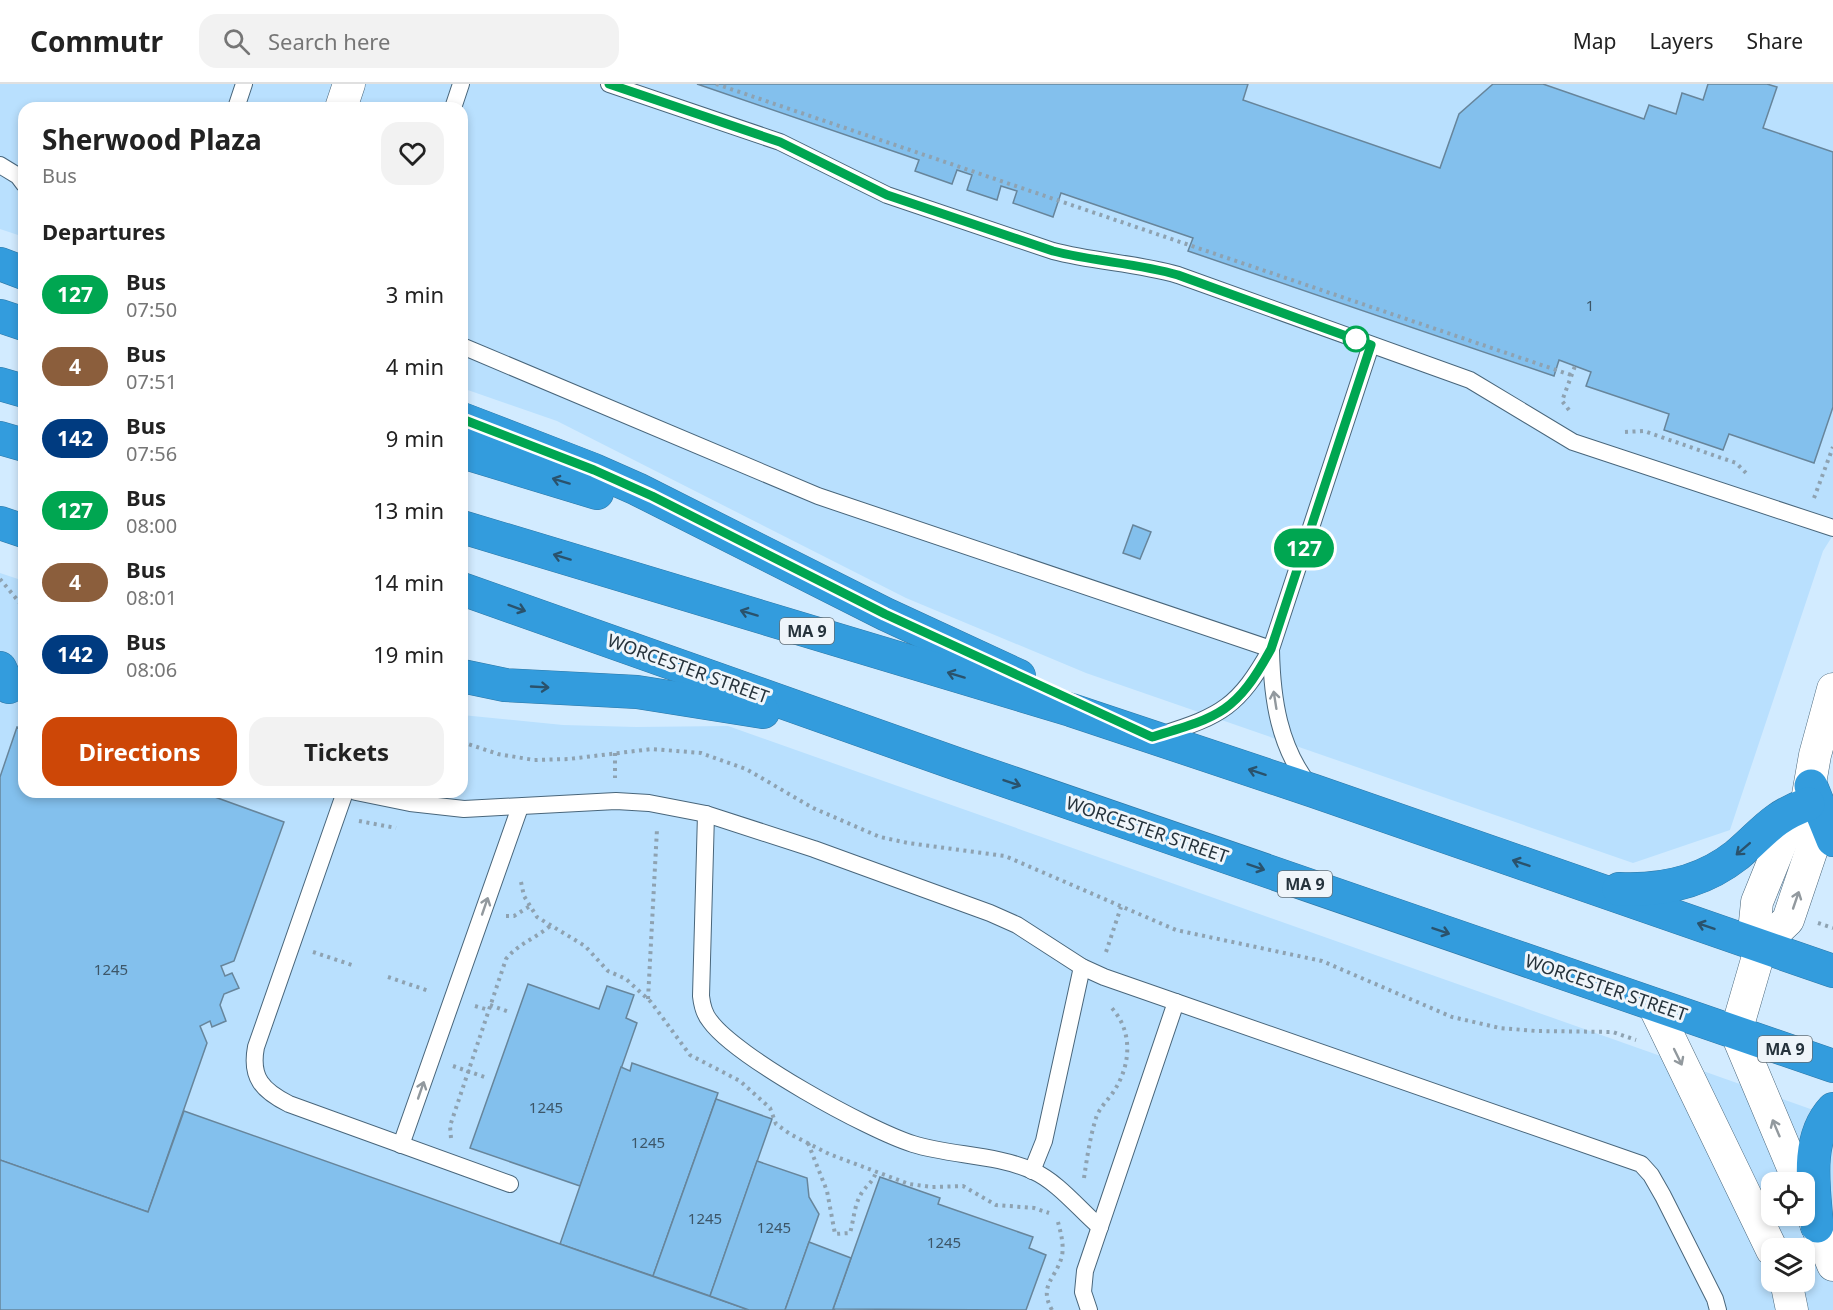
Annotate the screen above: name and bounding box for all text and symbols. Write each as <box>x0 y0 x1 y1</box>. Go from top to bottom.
search box <box>199 14 619 68</box>
text: Commutr <box>30 22 163 60</box>
icon: search <box>220 25 253 58</box>
text: Search here <box>268 26 390 56</box>
text: Map <box>1573 27 1617 55</box>
text: Layers <box>1650 27 1714 55</box>
text: Share <box>1747 27 1803 55</box>
text: Sherwood Plaza <box>42 120 262 158</box>
button: heart <box>381 122 444 185</box>
text: Bus <box>42 162 77 189</box>
text: Departures <box>42 216 166 246</box>
text: Bus <box>126 266 166 296</box>
text: 3 min <box>386 279 444 309</box>
text: 127 <box>57 280 93 308</box>
house number: 1 <box>1586 295 1594 315</box>
text: 07:50 <box>126 296 177 323</box>
unlabelled marker <box>1343 326 1369 352</box>
text: Bus <box>126 338 166 368</box>
text: 4 min <box>386 351 444 381</box>
text: 4 <box>69 352 81 380</box>
text: 07:51 <box>126 368 177 395</box>
text: Bus <box>126 410 166 440</box>
text: 9 min <box>386 423 444 453</box>
text: 142 <box>57 424 93 452</box>
text: 07:56 <box>126 440 177 467</box>
one-way arrow <box>552 475 571 486</box>
text: Bus <box>126 482 166 512</box>
text: 13 min <box>373 495 444 525</box>
text: 127 <box>57 496 93 524</box>
text: 08:00 <box>126 512 177 539</box>
line badge: 127 <box>1270 528 1338 568</box>
text: 127 <box>1286 534 1322 562</box>
one-way arrow <box>553 551 572 562</box>
text: Bus <box>126 554 166 584</box>
text: 14 min <box>373 567 444 597</box>
text: 4 <box>69 568 81 596</box>
text: 08:01 <box>126 584 177 611</box>
one-way arrow <box>507 603 526 614</box>
one-way arrow <box>740 607 759 618</box>
road number: MA 9 <box>780 618 834 644</box>
text: Bus <box>126 626 166 656</box>
street label: WORCESTER STREET <box>604 628 772 708</box>
text: 19 min <box>373 639 444 669</box>
text: 142 <box>57 640 93 668</box>
text: 08:06 <box>126 656 177 683</box>
one-way arrow <box>947 669 966 680</box>
one-way arrow <box>530 681 550 692</box>
one-way arrow <box>1269 691 1280 711</box>
button: Directions <box>42 717 237 786</box>
button: Tickets <box>249 717 444 786</box>
one-way arrow <box>1248 766 1267 777</box>
one-way arrow <box>1003 779 1021 790</box>
street label: WORCESTER STREET <box>1063 790 1232 868</box>
one-way arrow <box>1736 842 1751 856</box>
one-way arrow <box>1512 856 1531 867</box>
one-way arrow <box>1246 863 1265 874</box>
road number: MA 9 <box>1278 871 1332 897</box>
one-way arrow <box>1791 892 1802 910</box>
one-way arrow <box>481 897 492 916</box>
one-way arrow <box>1697 920 1716 931</box>
one-way arrow <box>1431 926 1450 937</box>
street label: WORCESTER STREET <box>1522 948 1691 1026</box>
house number: 1245 <box>94 959 128 979</box>
road number: MA 9 <box>1758 1036 1812 1062</box>
one-way arrow <box>1673 1047 1685 1065</box>
one-way arrow <box>416 1081 427 1100</box>
house number: 1245 <box>529 1097 563 1117</box>
one-way arrow <box>1770 1119 1781 1138</box>
house number: 1245 <box>631 1132 665 1152</box>
map controls <box>1761 1172 1815 1292</box>
button: locate <box>1761 1172 1815 1226</box>
house number: 1245 <box>688 1208 722 1228</box>
house number: 1245 <box>757 1217 791 1237</box>
house number: 1245 <box>927 1232 961 1252</box>
button: layers <box>1761 1238 1815 1292</box>

